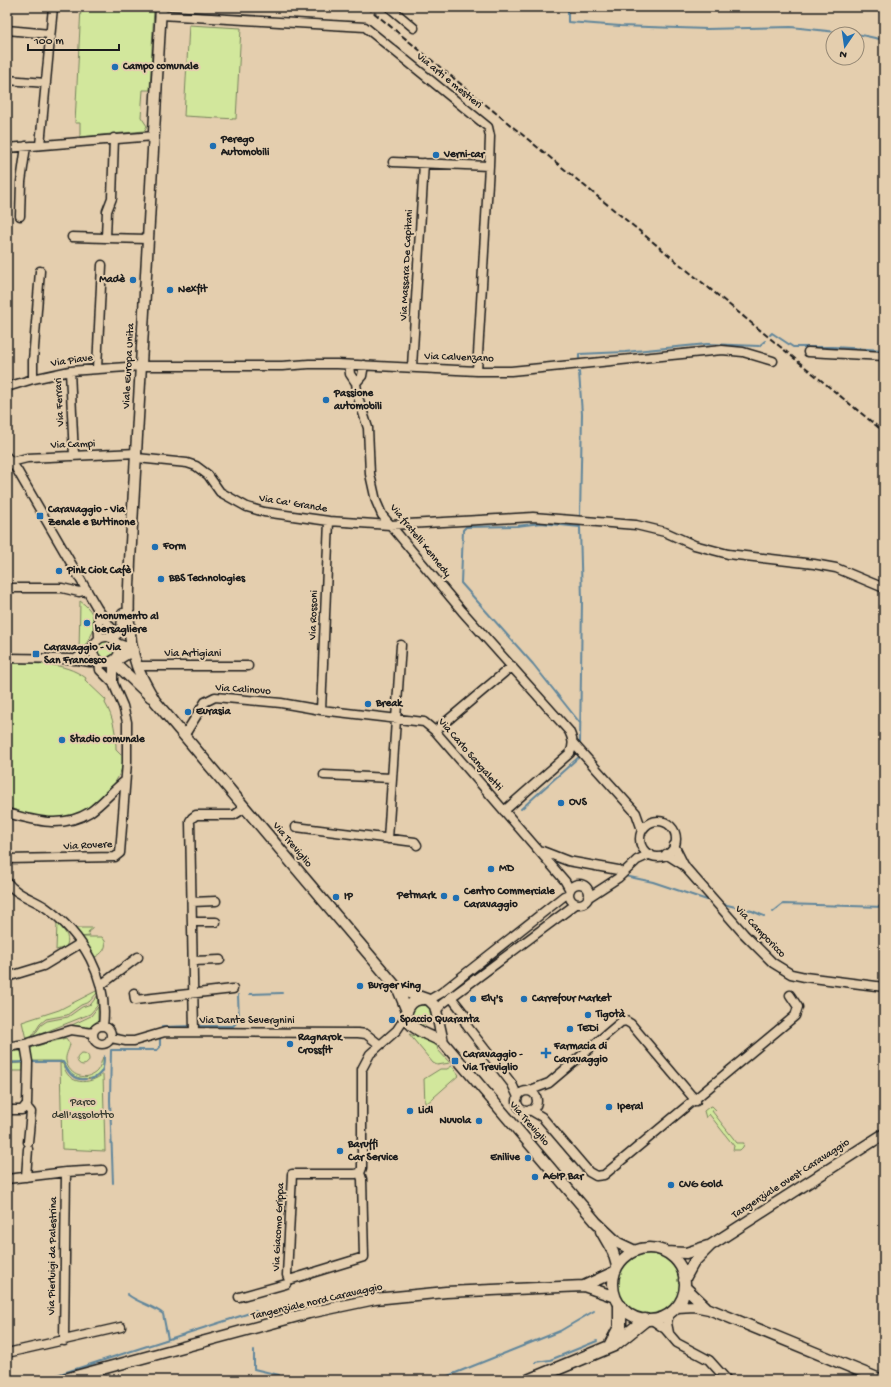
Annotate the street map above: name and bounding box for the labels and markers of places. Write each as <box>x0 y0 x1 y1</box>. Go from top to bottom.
place label: Campo comunale <box>122 61 200 73</box>
marker: Campo comunale <box>110 62 120 72</box>
place label: Perego Automobili <box>220 134 270 159</box>
marker: Perego Automobili <box>208 141 218 151</box>
place label: Verni-car <box>443 149 486 161</box>
marker: Verni-car <box>431 150 441 160</box>
place label: Madè <box>99 273 126 286</box>
marker: Madè <box>128 275 138 285</box>
place label: Nexfit <box>178 283 208 296</box>
marker: Nexfit <box>165 285 175 295</box>
place label: Passione automobili <box>333 388 383 413</box>
marker: Passione automobili <box>321 395 331 405</box>
place label: Caravaggio - Via Zenale e Buttinone <box>47 504 136 529</box>
marker: Caravaggio - Via Zenale e Buttinone <box>35 511 45 521</box>
place label: Form <box>162 541 186 553</box>
marker: Form <box>150 542 160 552</box>
place label: Pink Ciok Cafè <box>66 564 132 577</box>
marker: Pink Ciok Cafè <box>54 566 64 576</box>
place label: BBS Technologies <box>168 573 246 586</box>
marker: BBS Technologies <box>156 574 166 584</box>
place label: Monumento al bersagliere <box>94 610 159 637</box>
marker: Monumento al bersagliere <box>82 618 92 628</box>
place label: Caravaggio - Via San Francesco <box>43 642 122 667</box>
marker: Caravaggio - Via San Francesco <box>31 649 41 659</box>
place label: Break <box>375 698 404 710</box>
marker: Break <box>363 699 373 709</box>
place label: Eurasia <box>195 706 231 718</box>
marker: Eurasia <box>183 707 193 717</box>
place label: Stadio comunale <box>70 733 146 746</box>
marker: Stadio comunale <box>57 735 67 745</box>
place label: OVS <box>569 797 588 809</box>
marker: OVS <box>556 798 566 808</box>
place label: MD <box>499 863 515 875</box>
marker: MD <box>486 864 496 874</box>
place label: Centro Commerciale Caravaggio <box>463 885 556 912</box>
place label: Petmark <box>396 889 438 902</box>
place label: IP <box>344 891 354 903</box>
marker: Petmark <box>439 891 449 901</box>
marker: IP <box>331 892 341 902</box>
marker: Centro Commerciale Caravaggio <box>451 893 461 903</box>
place label: Burger King <box>367 980 422 993</box>
marker: Burger King <box>355 981 365 991</box>
place label: Carrefour Market <box>531 992 612 1005</box>
place label: Ely's <box>480 993 503 1005</box>
marker: Ely's <box>468 994 478 1004</box>
marker: Carrefour Market <box>519 994 529 1004</box>
place label: Tigotà <box>595 1008 626 1022</box>
marker: Tigotà <box>583 1010 593 1020</box>
place label: Spaccio Quaranta <box>400 1013 480 1026</box>
marker: Spaccio Quaranta <box>387 1015 397 1025</box>
place label: TEDi <box>577 1023 599 1035</box>
marker: TEDi <box>565 1024 575 1034</box>
place label: Ragnarok Crossfit <box>297 1032 344 1057</box>
marker: Ragnarok Crossfit <box>285 1039 295 1049</box>
place label: Farmacia di Caravaggio <box>553 1041 608 1067</box>
marker: Farmacia di Caravaggio <box>541 1048 551 1058</box>
place label: Caravaggio - Via Treviglio <box>462 1049 523 1075</box>
marker: Caravaggio - Via Treviglio <box>450 1056 460 1066</box>
place label: Iperal <box>617 1101 644 1113</box>
marker: Iperal <box>604 1102 614 1112</box>
place label: Lidl <box>418 1105 434 1117</box>
marker: Lidl <box>405 1106 415 1116</box>
place label: Nuvola <box>440 1115 472 1127</box>
marker: Nuvola <box>474 1116 484 1126</box>
place label: Baruffi Car Service <box>347 1138 399 1164</box>
marker: Baruffi Car Service <box>335 1146 345 1156</box>
place label: Enilive <box>489 1152 521 1164</box>
marker: Enilive <box>523 1153 533 1163</box>
place label: AGIP Bar <box>542 1171 584 1183</box>
marker: AGIP Bar <box>530 1172 540 1182</box>
place label: CVG Gold <box>678 1179 724 1191</box>
marker: CVG Gold <box>666 1180 676 1190</box>

